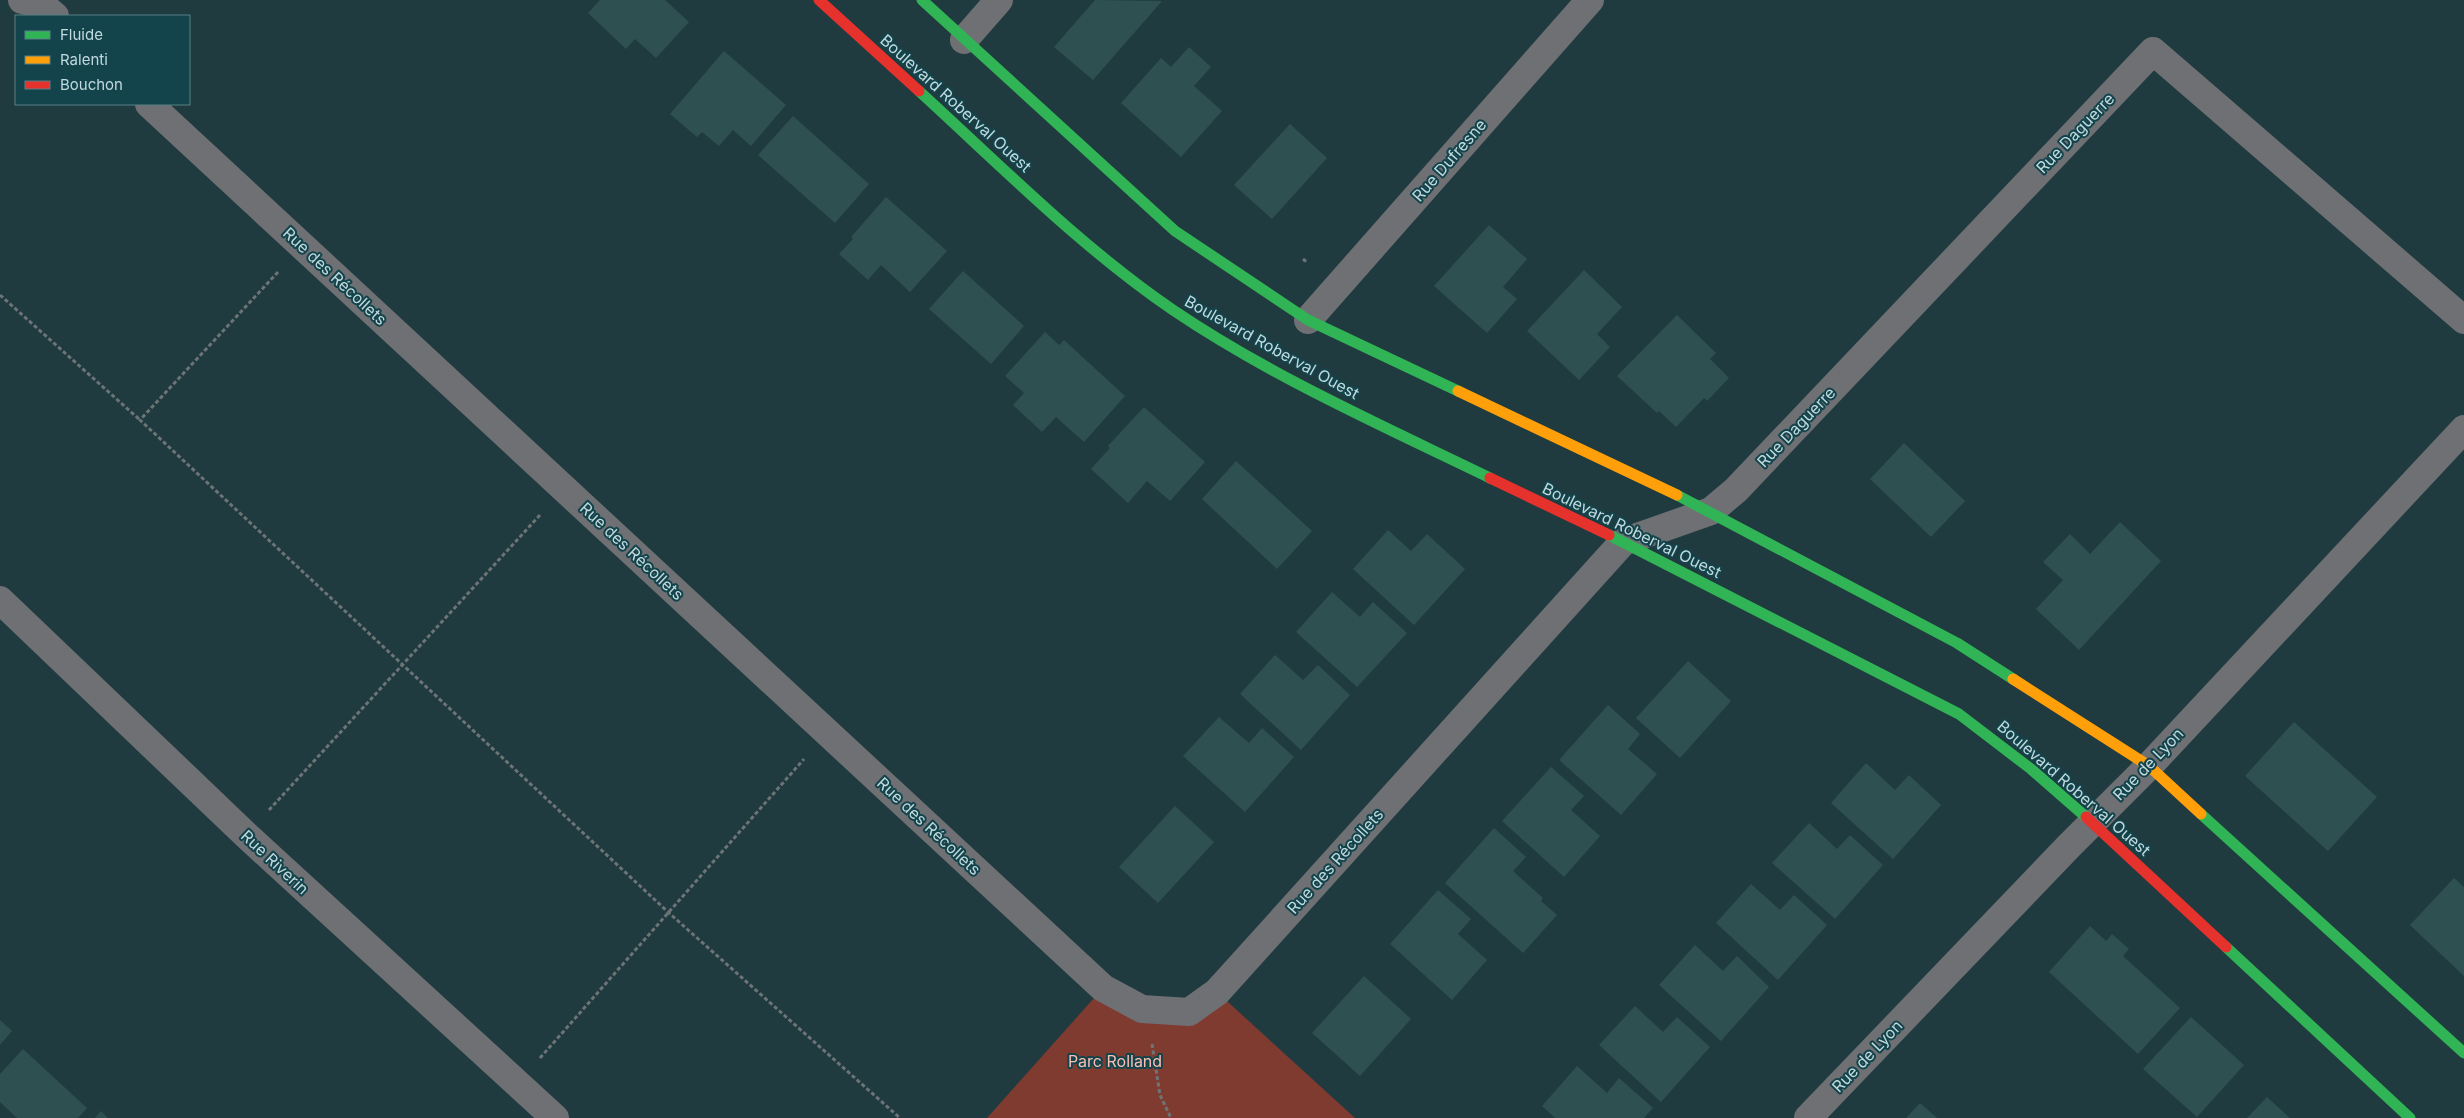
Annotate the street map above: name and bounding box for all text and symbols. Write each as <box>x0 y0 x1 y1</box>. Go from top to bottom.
legend <box>15 15 190 105</box>
text: Fluide <box>60 25 103 44</box>
street label: Boulevard Roberval Ouest <box>876 30 1036 176</box>
text: Ralenti <box>60 50 108 69</box>
text: Bouchon <box>60 75 123 94</box>
street label: Rue Daguerre <box>2032 89 2118 177</box>
street label: Rue Dufresne <box>1408 115 1490 205</box>
street label: Rue des Récollets <box>279 223 391 329</box>
street label: Boulevard Roberval Ouest <box>1181 291 1363 403</box>
street label: Rue Daguerre <box>1753 383 1839 471</box>
street label: Boulevard Roberval Ouest <box>1539 478 1725 582</box>
street label: Rue des Récollets <box>576 498 688 604</box>
street label: Boulevard Roberval Ouest <box>1993 716 2155 860</box>
street label: Rue de Lyon <box>2109 724 2187 804</box>
street label: Rue des Récollets <box>873 773 985 879</box>
street label: Rue des Récollets <box>1283 804 1387 918</box>
street label: Rue Riverin <box>237 826 313 898</box>
street label: Rue de Lyon <box>1828 1016 1906 1096</box>
park label: Parc Rolland <box>1068 1051 1162 1071</box>

